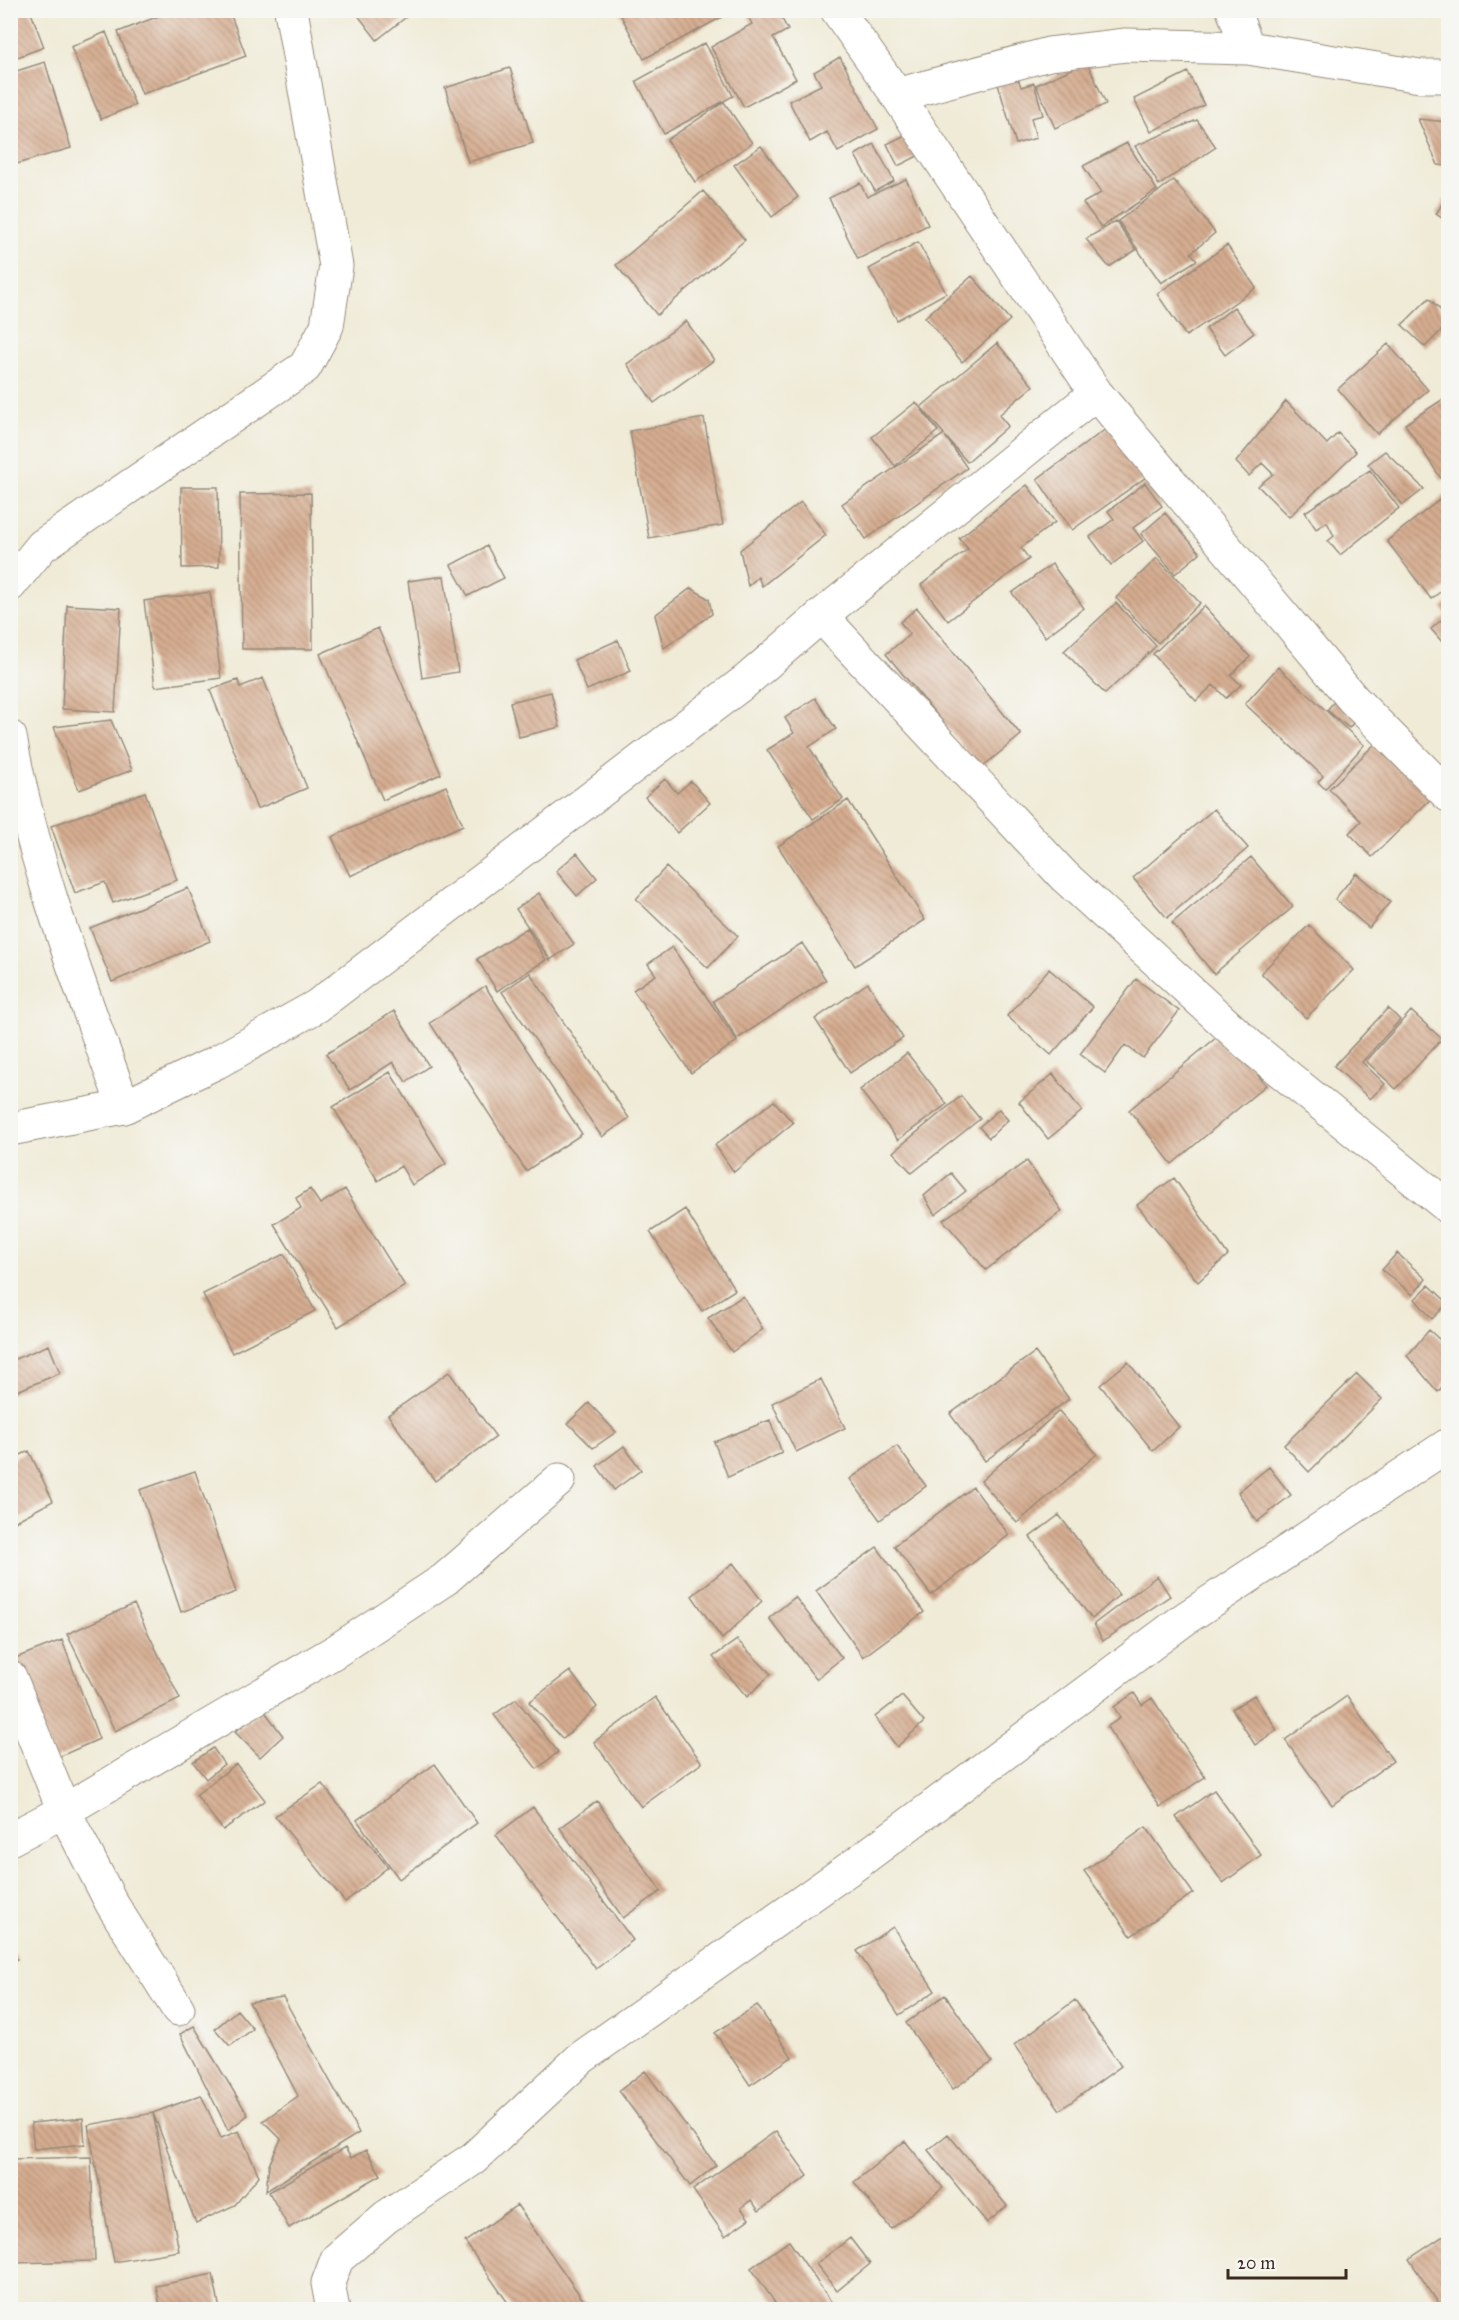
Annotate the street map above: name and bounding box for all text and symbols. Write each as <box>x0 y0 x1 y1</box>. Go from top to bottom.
scale bar <box>1228 2242 1346 2280</box>
text: 20 m <box>1237 2252 1275 2274</box>

